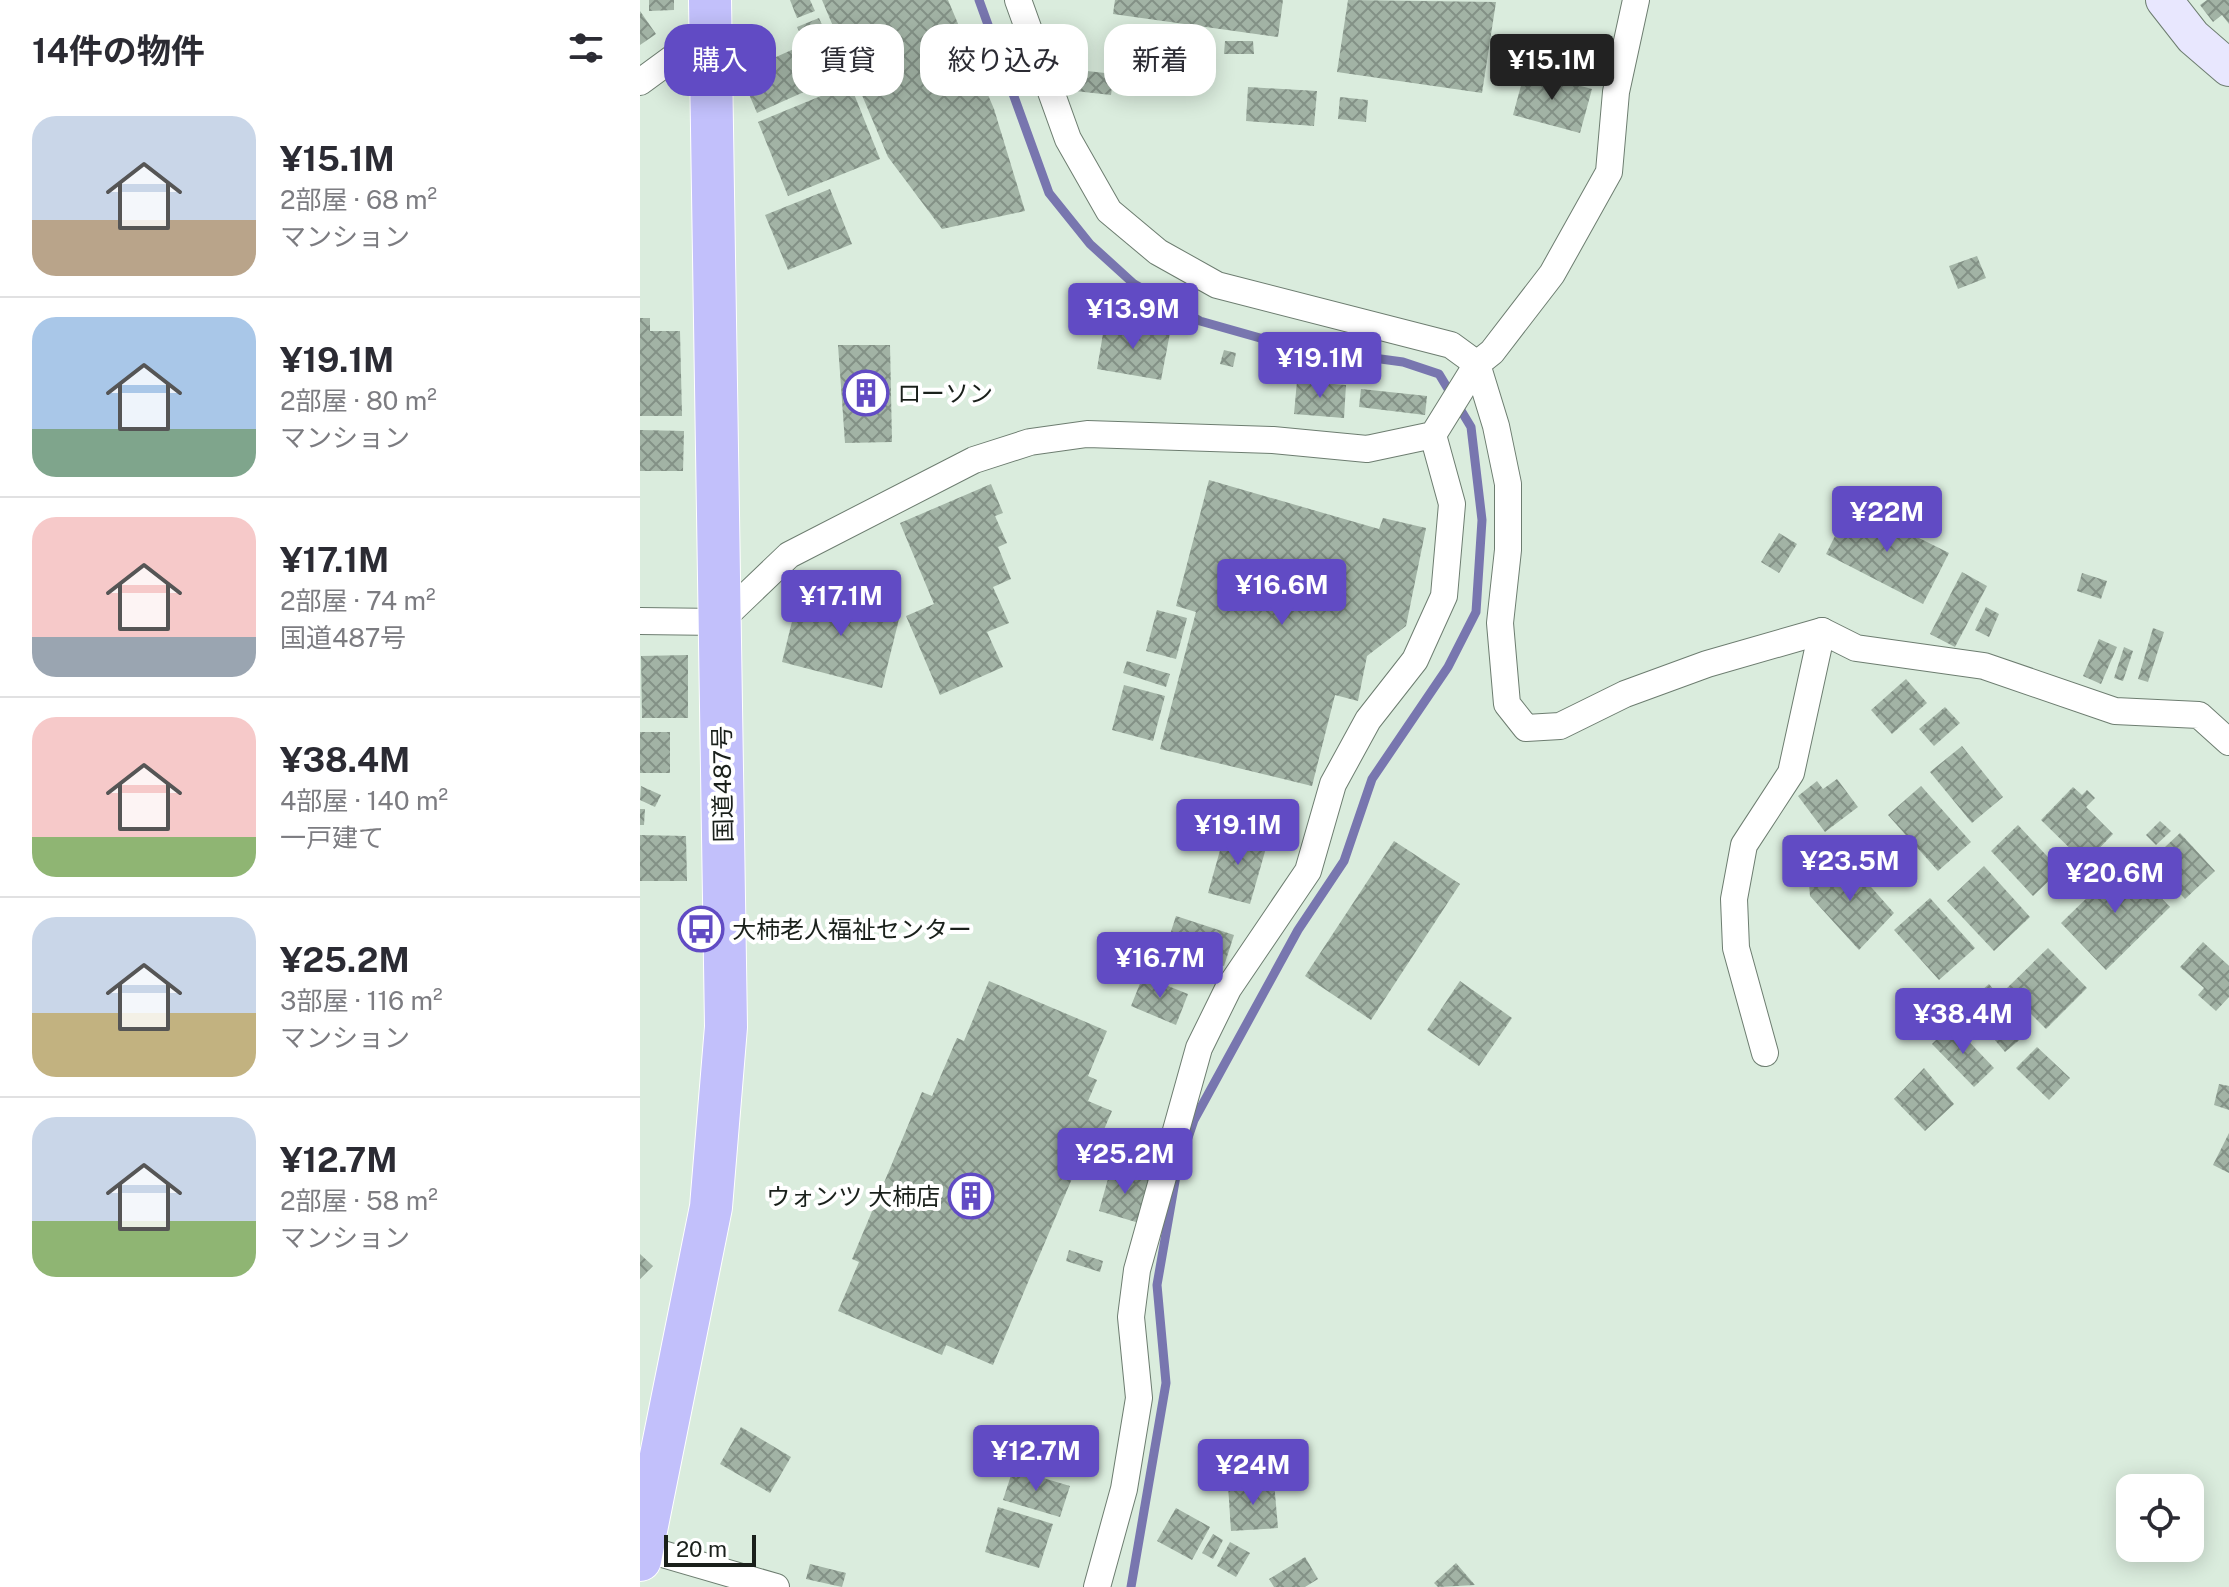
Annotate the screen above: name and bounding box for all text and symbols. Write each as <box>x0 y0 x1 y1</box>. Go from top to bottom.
chip: 購入 <box>664 24 776 96</box>
chip: 賃貸 <box>792 24 904 96</box>
chip: 絞り込み <box>920 24 1088 96</box>
chip: 新着 <box>1104 24 1216 96</box>
icon: filters <box>564 26 608 70</box>
text: 14件の物件 <box>32 31 205 71</box>
pin: ¥15.1M <box>1487 34 1617 102</box>
text: ¥15.1M <box>1508 44 1596 75</box>
text: ¥15.1M <box>280 139 395 179</box>
icon: home <box>96 148 192 244</box>
text: 2部屋 · 68 m² <box>280 184 437 215</box>
text: マンション <box>280 221 410 252</box>
pin: ¥13.9M <box>1068 283 1198 351</box>
text: ¥13.9M <box>1086 293 1180 324</box>
pin: ¥19.1M <box>1255 332 1385 400</box>
text: ¥19.1M <box>280 340 394 380</box>
text: ¥19.1M <box>1276 342 1364 373</box>
icon: home <box>96 349 192 445</box>
building icon: ローソン <box>842 369 890 417</box>
place label: ローソン <box>897 379 993 407</box>
text: 2部屋 · 80 m² <box>280 385 437 416</box>
text: マンション <box>280 422 410 453</box>
pin: ¥22M <box>1840 486 1934 554</box>
text: ¥22M <box>1850 496 1924 527</box>
text: ¥17.1M <box>280 540 389 580</box>
icon: home <box>96 549 192 645</box>
pin: ¥16.6M <box>1217 559 1347 627</box>
text: ¥16.6M <box>1235 569 1329 600</box>
pin: ¥17.1M <box>776 570 906 638</box>
text: ¥17.1M <box>799 580 883 611</box>
text: 2部屋 · 74 m² <box>280 585 436 616</box>
text: 国道487号 <box>280 622 406 653</box>
street label: 国道487号 <box>707 725 737 843</box>
text: ¥38.4M <box>280 740 410 780</box>
icon: home <box>96 749 192 845</box>
text: 4部屋 · 140 m² <box>280 785 448 816</box>
pin: ¥19.1M <box>1173 799 1303 867</box>
text: ¥19.1M <box>1194 809 1282 840</box>
text: 一戸建て <box>280 822 384 853</box>
pin: ¥23.5M <box>1785 835 1915 903</box>
text: ¥23.5M <box>1800 845 1900 876</box>
pin: ¥20.6M <box>2050 847 2180 915</box>
text: ¥20.6M <box>2066 857 2164 888</box>
bus stop icon: 大柿老人福祉センター <box>677 905 725 953</box>
place label: 大柿老人福祉センター <box>732 915 972 943</box>
pin: ¥16.7M <box>1095 932 1225 1000</box>
text: ¥25.2M <box>280 940 410 980</box>
text: ¥16.7M <box>1115 942 1205 973</box>
icon: home <box>96 949 192 1045</box>
text: 3部屋 · 116 m² <box>280 985 443 1016</box>
pin: ¥38.4M <box>1898 988 2028 1056</box>
text: ¥38.4M <box>1913 998 2013 1029</box>
text: マンション <box>280 1022 410 1053</box>
pin: ¥25.2M <box>1060 1128 1190 1196</box>
text: ¥25.2M <box>1075 1138 1175 1169</box>
text: ¥12.7M <box>280 1140 397 1180</box>
icon: home <box>96 1149 192 1245</box>
building icon: ウォンツ 大柿店 <box>947 1172 995 1220</box>
place label: ウォンツ 大柿店 <box>766 1182 940 1210</box>
text: 2部屋 · 58 m² <box>280 1185 438 1216</box>
text: マンション <box>280 1222 410 1253</box>
pin: ¥12.7M <box>971 1425 1101 1493</box>
text: ¥12.7M <box>991 1435 1081 1466</box>
pin: ¥24M <box>1206 1439 1300 1507</box>
text: ¥24M <box>1216 1449 1290 1480</box>
map controls <box>2116 1474 2204 1562</box>
button: locate <box>2116 1474 2204 1562</box>
scale bar <box>664 1531 756 1567</box>
text: 20 m <box>676 1536 727 1562</box>

